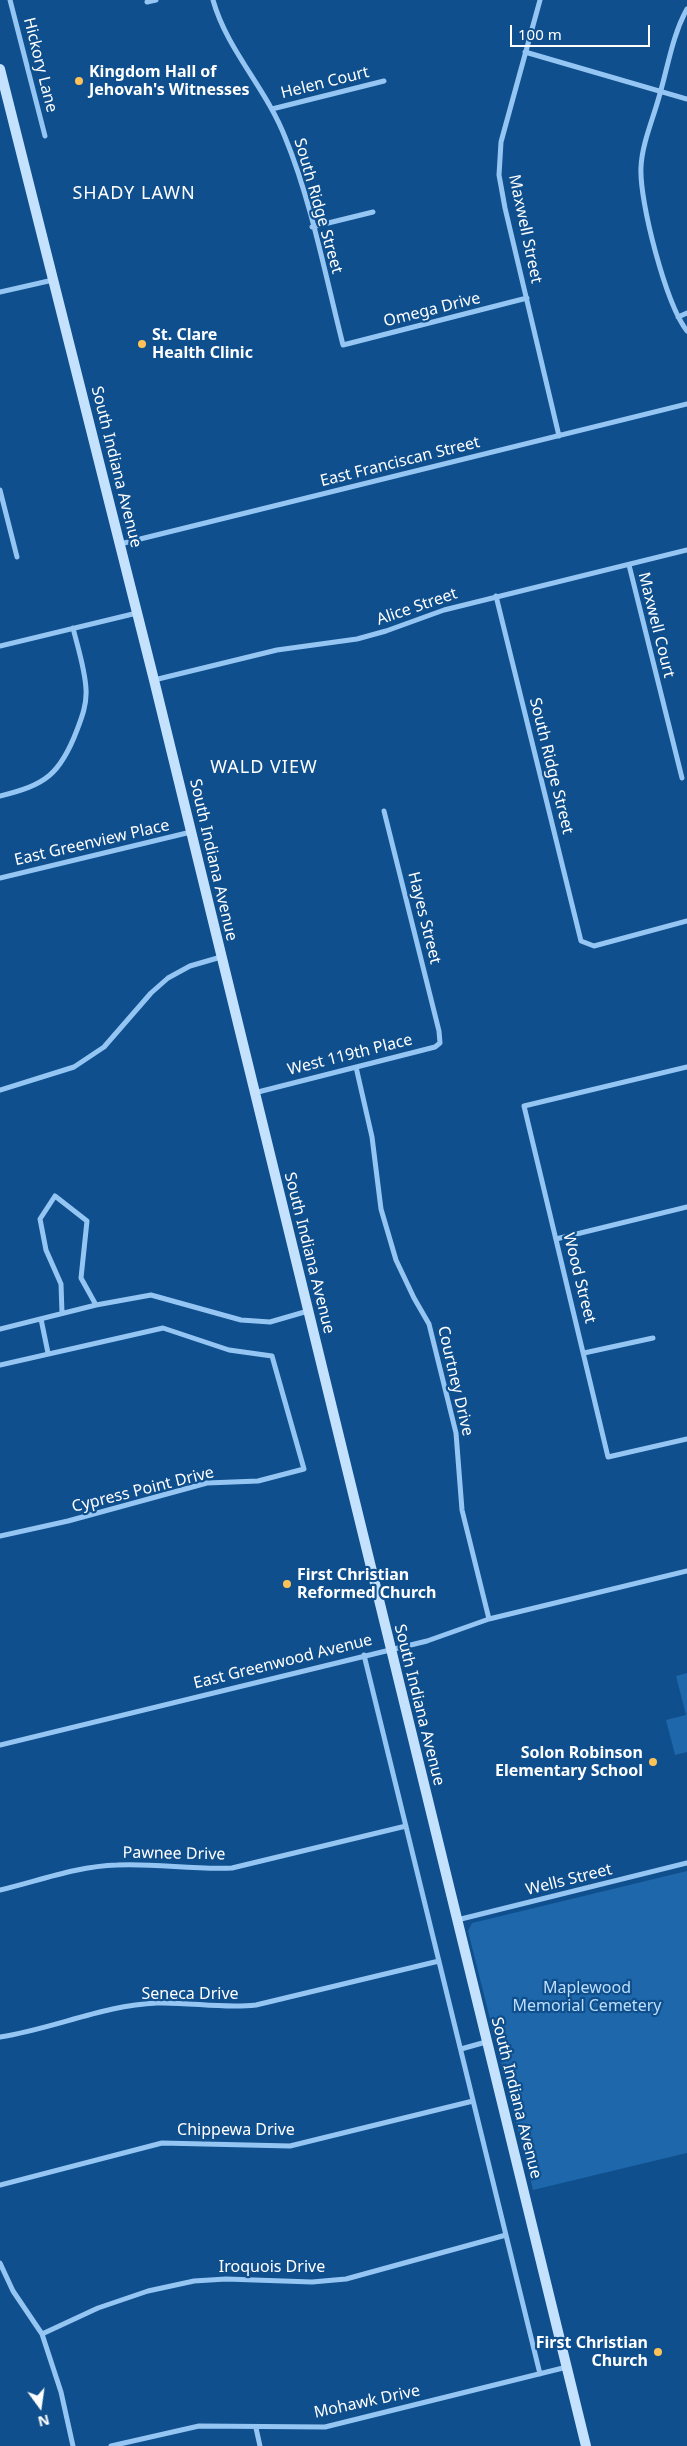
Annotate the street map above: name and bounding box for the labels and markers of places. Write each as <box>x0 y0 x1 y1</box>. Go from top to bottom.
place label: Kingdom Hall of Jehovah's Witnesses <box>89 62 250 100</box>
marker: Kingdom Hall of Jehovah's Witnesses <box>73 75 85 87</box>
place label: St. Clare Health Clinic <box>152 325 253 363</box>
marker: St. Clare Health Clinic <box>136 338 148 350</box>
place label: First Christian Reformed Church <box>297 1565 436 1603</box>
marker: First Christian Reformed Church <box>281 1578 293 1590</box>
place label: Solon Robinson Elementary School <box>495 1743 643 1781</box>
marker: Solon Robinson Elementary School <box>647 1756 659 1768</box>
place label: First Christian Church <box>536 2333 648 2371</box>
marker: First Christian Church <box>652 2346 664 2358</box>

